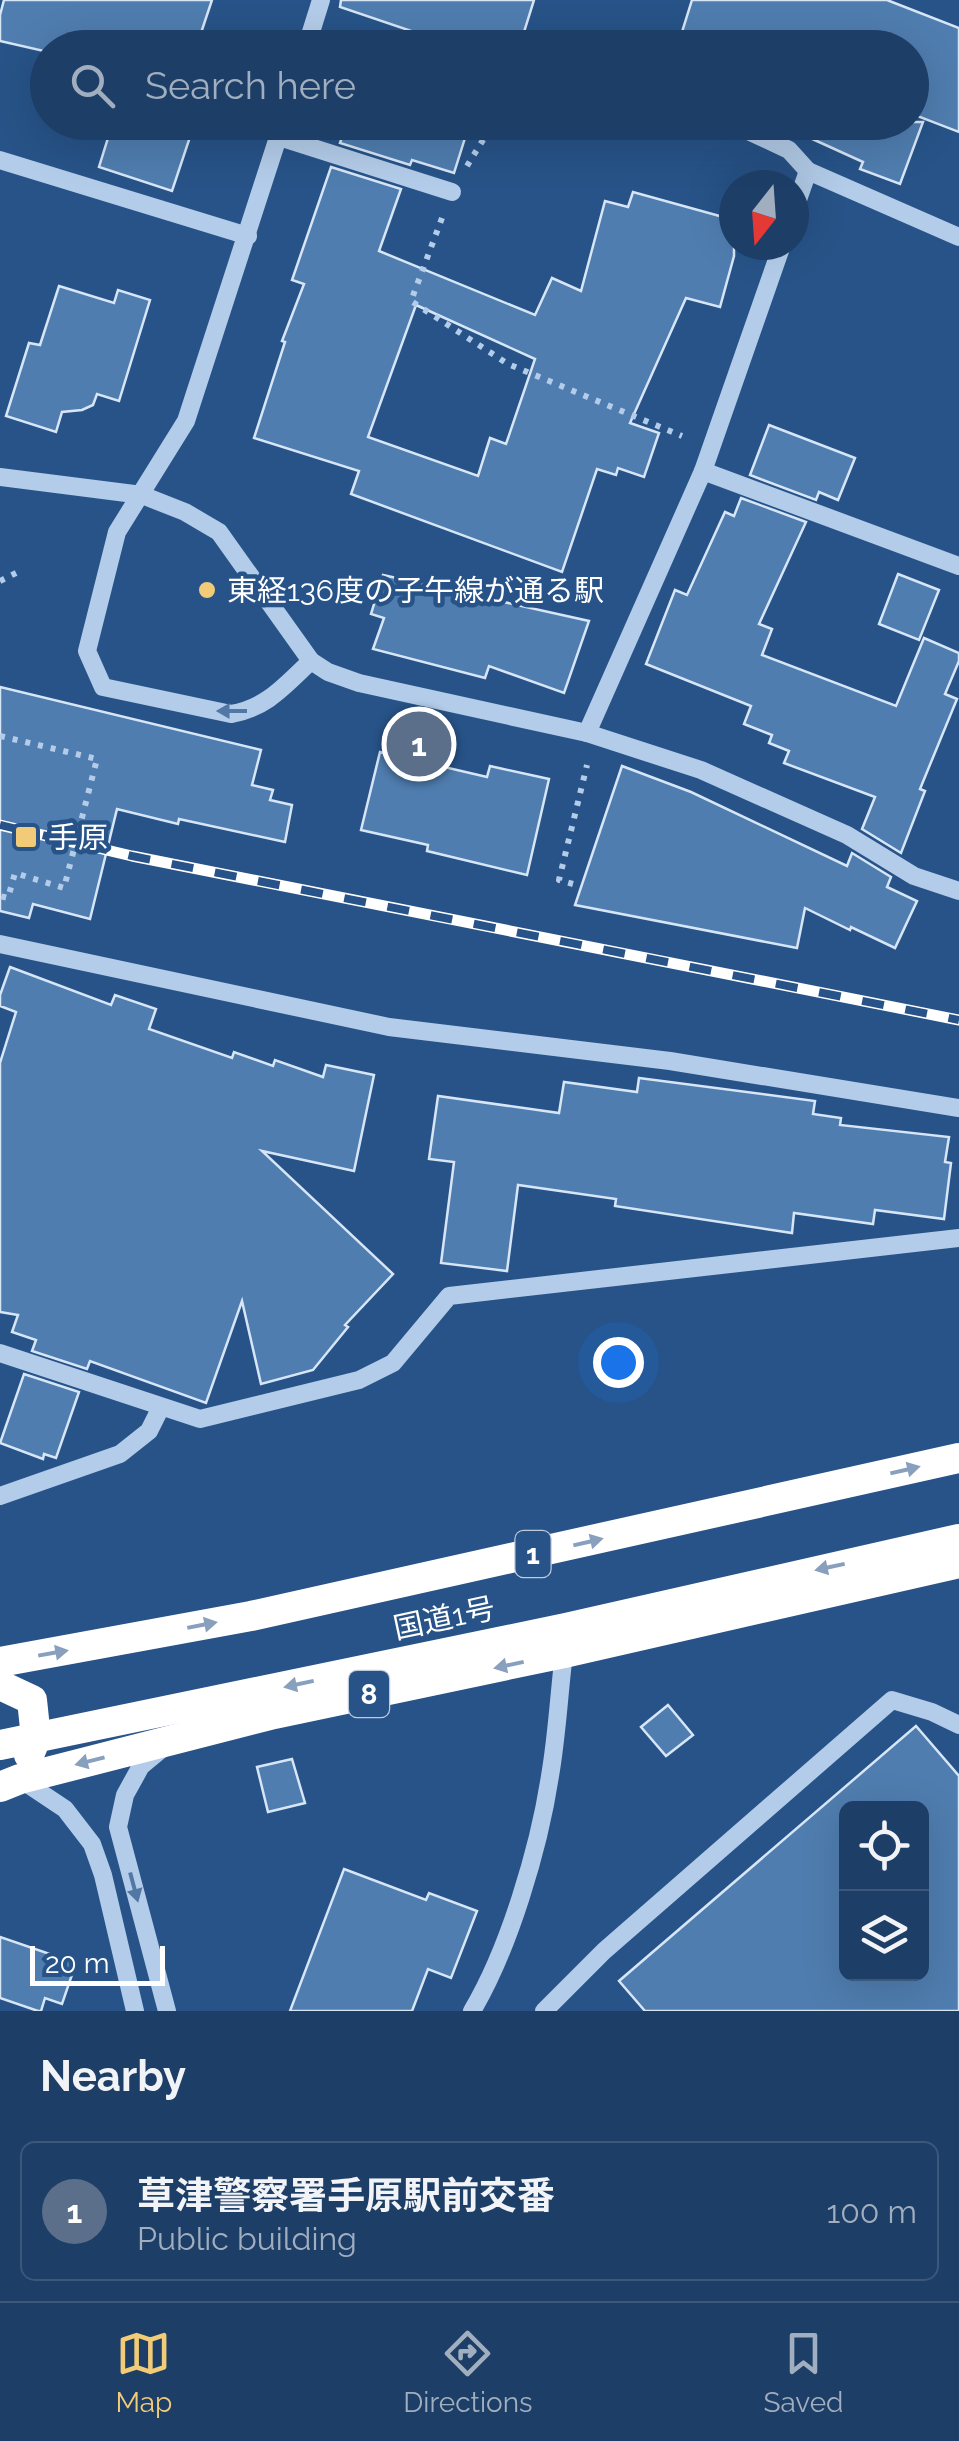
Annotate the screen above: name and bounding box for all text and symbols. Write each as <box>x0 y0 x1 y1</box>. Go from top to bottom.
search box <box>30 30 929 140</box>
icon: search <box>65 58 120 113</box>
text: Search here <box>145 63 356 108</box>
north arrow <box>719 170 809 260</box>
place label: 東経136度の子午線が通る駅 <box>227 573 604 608</box>
marker: 東経136度の子午線が通る駅 <box>196 579 218 601</box>
one-way arrow <box>216 703 247 719</box>
pin: 1 <box>386 706 452 782</box>
place label: 手原 <box>48 820 108 855</box>
marker: 手原 <box>13 824 39 850</box>
your location <box>593 1337 644 1388</box>
one-way arrow <box>890 1462 921 1477</box>
road number: 1 <box>516 1531 550 1577</box>
one-way arrow <box>573 1534 604 1549</box>
one-way arrow <box>814 1560 845 1575</box>
street label: 国道1号 <box>390 1590 498 1646</box>
one-way arrow <box>187 1617 218 1633</box>
one-way arrow <box>38 1645 69 1660</box>
one-way arrow <box>493 1657 524 1673</box>
road number: 8 <box>349 1671 389 1717</box>
one-way arrow <box>283 1677 314 1692</box>
one-way arrow <box>74 1754 105 1770</box>
map controls <box>839 1801 929 1981</box>
button: locate <box>839 1801 929 1891</box>
one-way arrow <box>126 1872 142 1903</box>
button: layers <box>839 1891 929 1981</box>
scale bar <box>30 1941 165 1986</box>
text: 20 m <box>45 1947 110 1980</box>
text: Nearby <box>40 2052 186 2101</box>
text: 草津警察署手原駅前交番 <box>137 2173 555 2218</box>
text: 1 <box>67 2193 82 2230</box>
text: 100 m <box>827 2193 917 2230</box>
text: Public building <box>137 2220 357 2257</box>
tab: Map <box>115 2326 172 2419</box>
tab: Directions <box>403 2326 533 2419</box>
tab: Saved <box>763 2326 844 2419</box>

